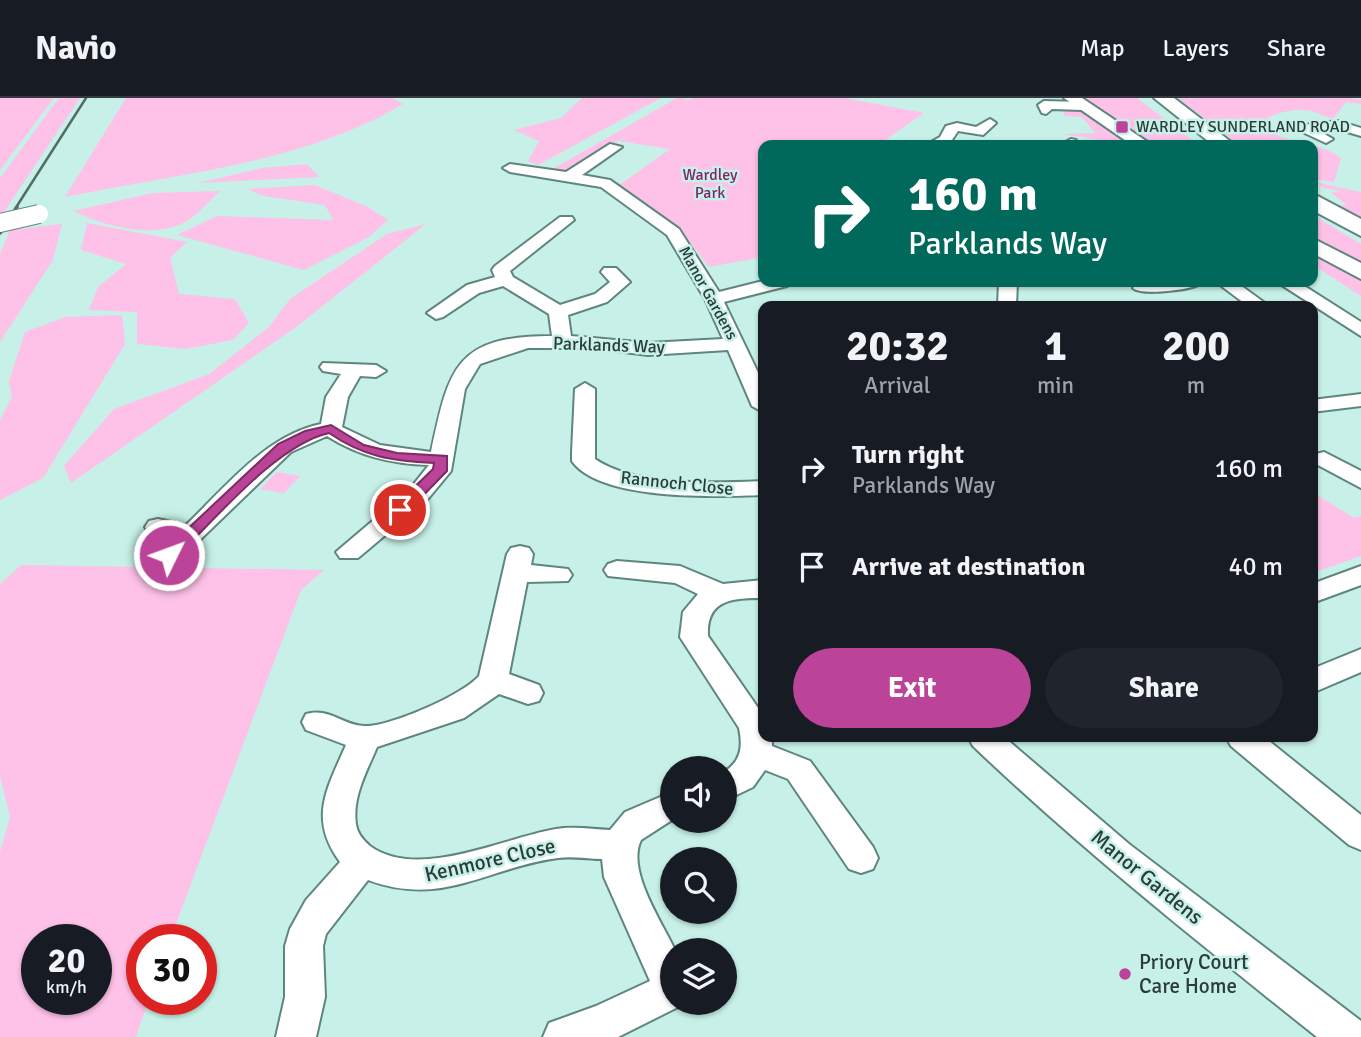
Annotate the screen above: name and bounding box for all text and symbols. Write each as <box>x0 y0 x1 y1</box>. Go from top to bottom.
text: Navio <box>35 28 117 69</box>
text: Map <box>1080 33 1125 63</box>
text: Layers <box>1163 33 1229 63</box>
text: Share <box>1267 33 1326 63</box>
place label: WARDLEY SUNDERLAND ROAD <box>1136 117 1350 137</box>
marker: WARDLEY SUNDERLAND ROAD <box>1114 119 1130 135</box>
text: 160 m <box>908 164 1038 224</box>
park label: Wardley Park <box>682 165 738 203</box>
icon: right <box>793 168 884 259</box>
text: Parklands Way <box>908 224 1107 263</box>
street label: Manor Gardens <box>674 243 742 343</box>
text: 20:32 <box>846 321 949 372</box>
text: 1 <box>1044 321 1067 372</box>
text: 200 <box>1162 321 1230 372</box>
street label: Parklands Way <box>553 332 666 358</box>
text: Arrival <box>864 371 931 400</box>
text: min <box>1037 371 1074 400</box>
text: m <box>1187 371 1205 400</box>
text: Turn right <box>852 439 964 471</box>
icon: right <box>793 450 831 488</box>
text: 160 m <box>1214 453 1283 485</box>
street label: Rannoch Close <box>620 466 734 500</box>
text: Parklands Way <box>852 471 995 500</box>
pin <box>370 480 430 540</box>
icon: arrive <box>381 491 419 529</box>
position arrow <box>132 518 206 592</box>
icon: arrive <box>793 548 831 586</box>
text: Arrive at destination <box>852 551 1085 583</box>
text: 40 m <box>1228 551 1283 583</box>
button: Exit <box>793 648 1031 728</box>
button: Share <box>1045 648 1283 728</box>
map controls <box>660 756 737 1015</box>
button: sound <box>660 756 737 833</box>
street label: Manor Gardens <box>1086 824 1208 930</box>
street label: Kenmore Close <box>422 832 558 888</box>
button: search <box>660 847 737 924</box>
speed limit sign: 30 <box>126 924 217 1015</box>
button: layers <box>660 938 737 1015</box>
text: 20 <box>48 939 85 982</box>
place label: Priory Court Care Home <box>1139 949 1248 999</box>
marker: Priory Court Care Home <box>1117 966 1133 982</box>
text: km/h <box>46 976 87 998</box>

